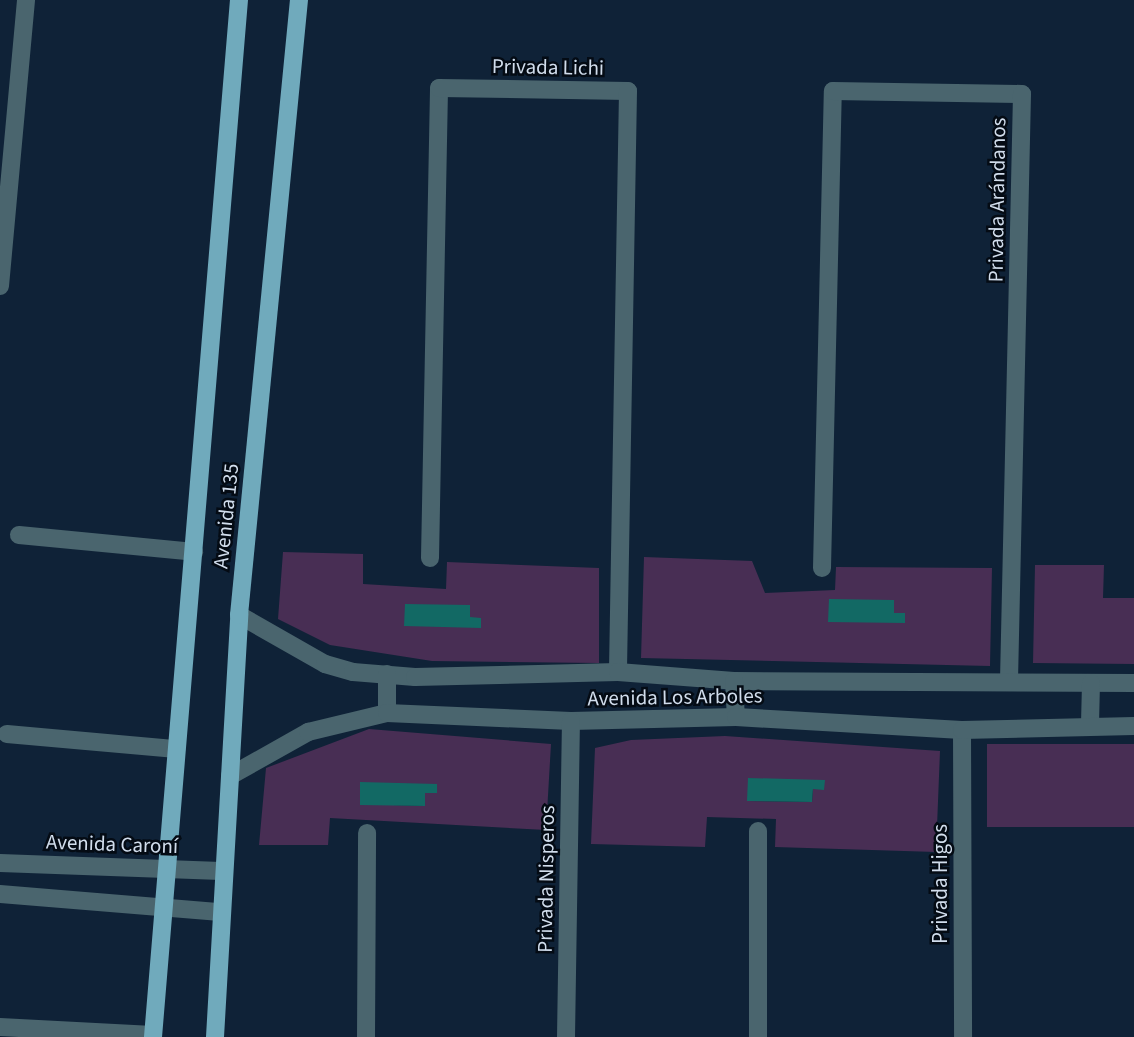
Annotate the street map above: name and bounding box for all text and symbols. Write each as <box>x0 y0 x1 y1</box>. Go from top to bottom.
street label: Privada Lichi <box>492 53 604 81</box>
street label: Privada Arándanos <box>983 117 1011 283</box>
street label: Avenida 135 <box>208 462 244 570</box>
street label: Avenida Los Arboles <box>587 683 763 711</box>
street label: Privada Nisperos <box>532 805 560 953</box>
street label: Privada Higos <box>927 824 953 944</box>
street label: Avenida Caroní <box>46 829 178 859</box>

